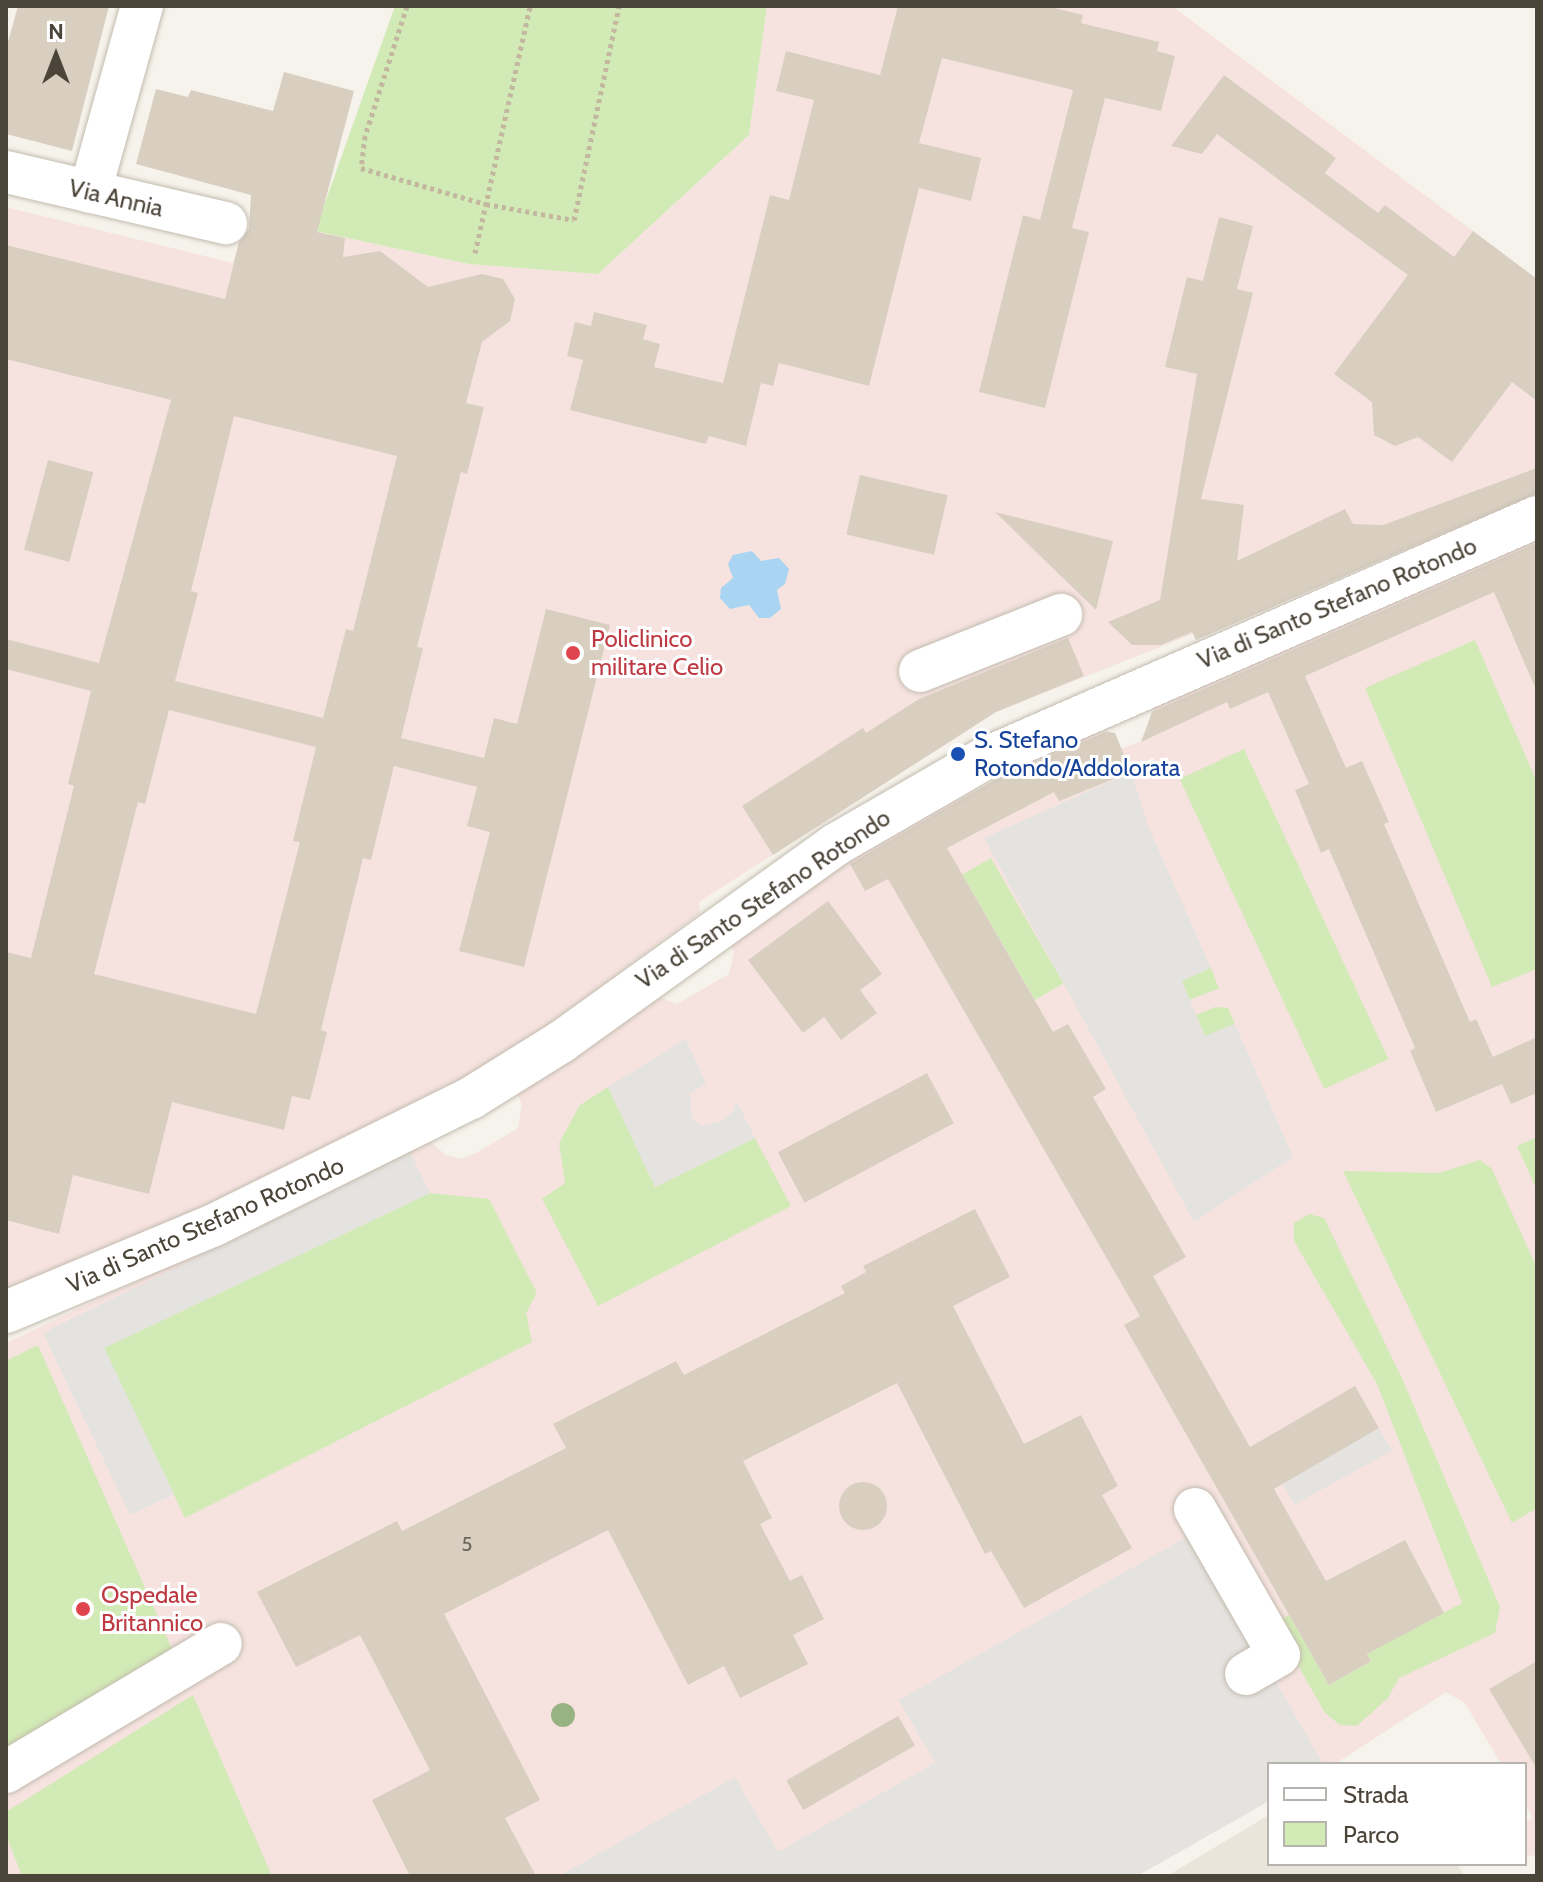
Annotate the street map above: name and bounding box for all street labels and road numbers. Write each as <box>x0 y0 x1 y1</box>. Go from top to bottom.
street label: Via Annia <box>66 173 166 223</box>
street label: Via di Santo Stefano Rotondo <box>1193 531 1481 675</box>
street label: Via di Santo Stefano Rotondo <box>630 803 896 995</box>
street label: Via di Santo Stefano Rotondo <box>62 1151 348 1299</box>

